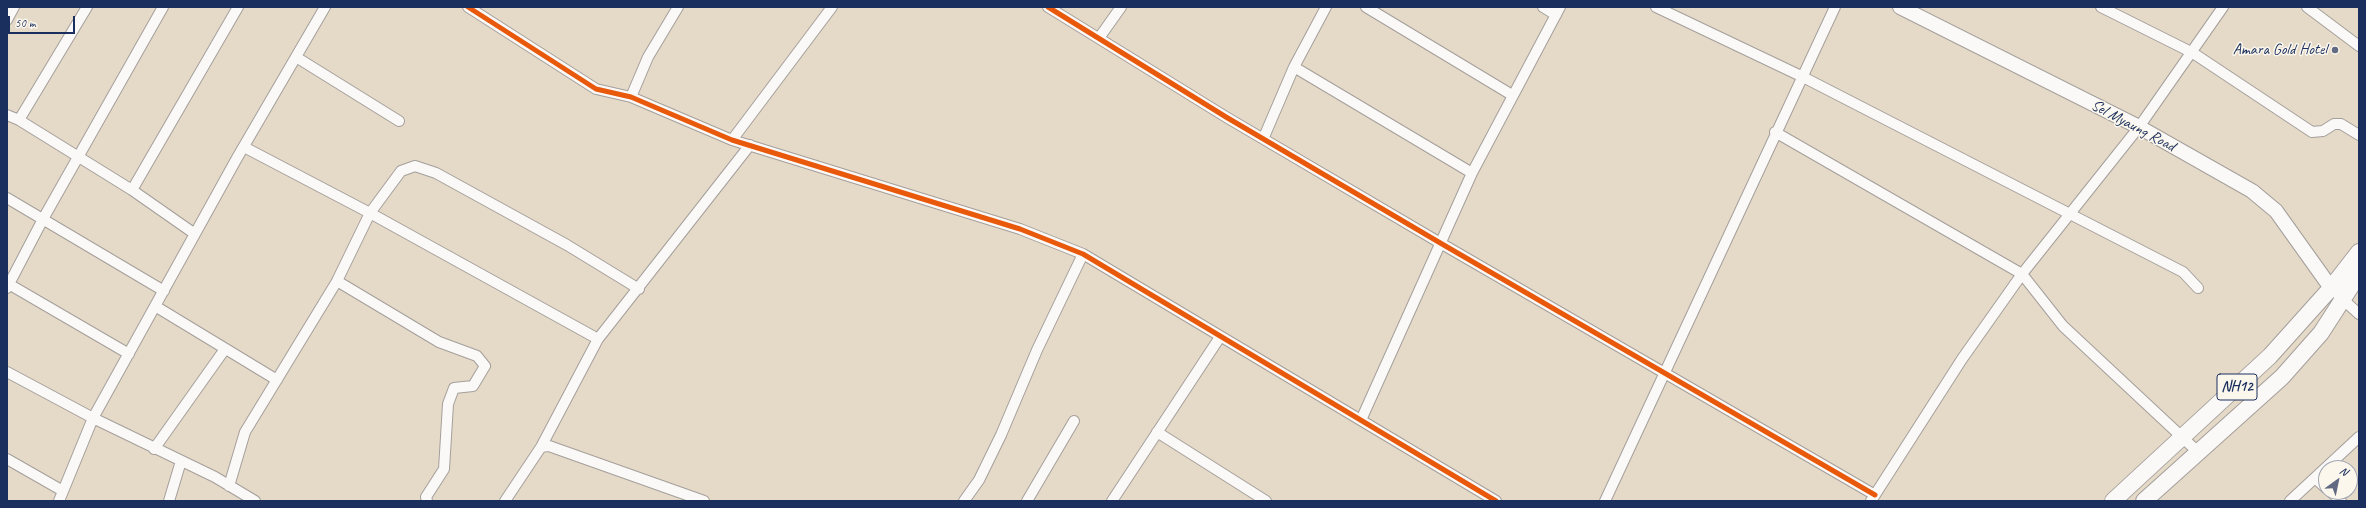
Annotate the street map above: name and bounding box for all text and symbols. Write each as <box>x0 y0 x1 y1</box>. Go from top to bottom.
scale bar <box>10 8 77 34</box>
text: 50 m <box>15 15 35 31</box>
place label: Amara Gold Hotel <box>2233 40 2327 60</box>
marker: Amara Gold Hotel <box>2330 45 2340 55</box>
street label: Sel Myaung Road <box>2088 96 2178 156</box>
road number: NH12 <box>2217 374 2257 400</box>
north arrow <box>2318 460 2358 500</box>
text: N <box>2337 463 2351 479</box>

